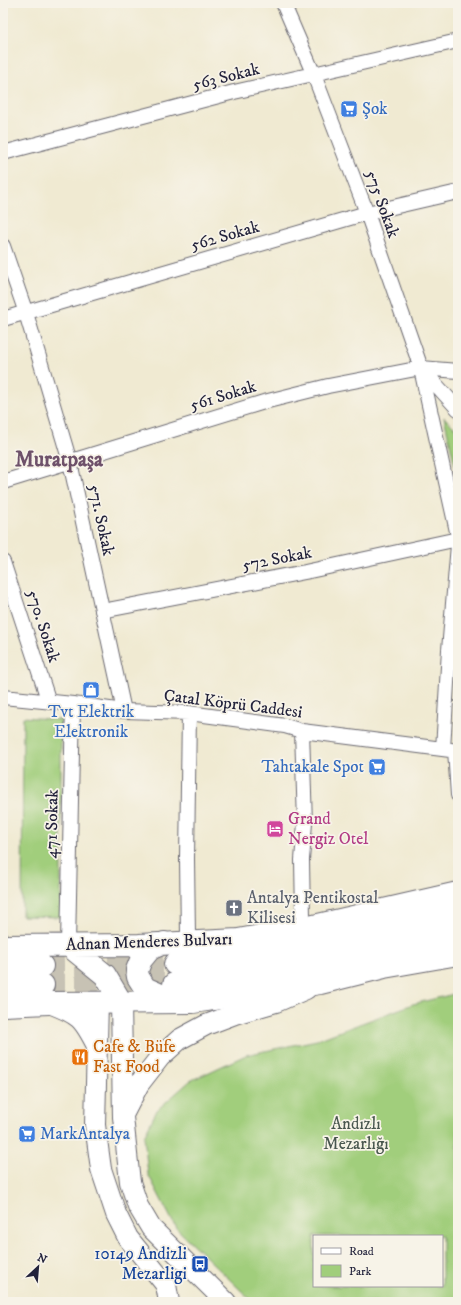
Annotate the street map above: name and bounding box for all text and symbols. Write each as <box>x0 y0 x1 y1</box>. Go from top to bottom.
street label: 563 Sokak <box>190 58 262 96</box>
place label: Şok <box>362 98 388 120</box>
supermarket icon: Şok <box>339 99 359 119</box>
street label: 575 Sokak <box>360 167 405 241</box>
street label: 562 Sokak <box>188 216 262 256</box>
street label: 561 Sokak <box>187 375 259 417</box>
district label: Muratpaşa <box>15 447 104 473</box>
street label: 571. Sokak <box>83 482 119 558</box>
street label: 572 Sokak <box>240 541 314 577</box>
street label: 570. Sokak <box>21 587 65 666</box>
shop icon: Tvt Elektrik Elektronik <box>81 680 101 700</box>
street label: Çatal Köprü Caddesi <box>163 685 303 723</box>
place label: Tvt Elektrik Elektronik <box>48 701 135 743</box>
place label: Tahtakale Spot <box>261 756 365 778</box>
supermarket icon: Tahtakale Spot <box>367 757 387 777</box>
street label: 471 Sokak <box>40 789 64 859</box>
place label: Grand Nergiz Otel <box>288 808 368 850</box>
hotel icon: Grand Nergiz Otel <box>265 819 285 839</box>
place label: Antalya Pentikostal Kilisesi <box>247 887 378 929</box>
church icon: Antalya Pentikostal Kilisesi <box>224 898 244 918</box>
street label: Adnan Menderes Bulvarı <box>65 928 233 956</box>
place label: Cafe & Büfe Fast Food <box>93 1036 176 1078</box>
restaurant icon: Cafe & Büfe Fast Food <box>70 1047 90 1067</box>
park label: Andızlı Mezarlığı <box>323 1113 389 1155</box>
place label: MarkAntalya <box>40 1123 131 1145</box>
supermarket icon: MarkAntalya <box>17 1124 37 1144</box>
legend <box>313 1235 443 1287</box>
place label: 10149 Andizli Mezarligi <box>94 1243 187 1285</box>
text: Road <box>349 1244 374 1259</box>
north arrow <box>18 1247 58 1287</box>
text: N <box>35 1251 49 1267</box>
bus stop icon: 10149 Andizli Mezarligi <box>190 1254 210 1274</box>
text: Park <box>349 1264 371 1279</box>

